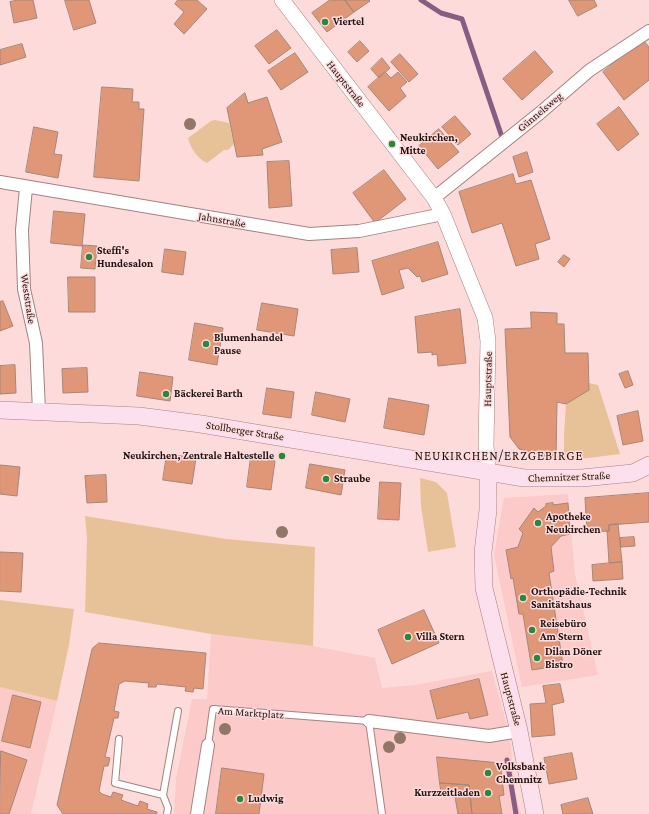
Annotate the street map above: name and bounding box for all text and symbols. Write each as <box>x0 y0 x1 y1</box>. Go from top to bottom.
place label: Viertel <box>333 15 364 29</box>
marker: Viertel <box>320 17 330 27</box>
street label: Hauptstraße <box>324 58 368 110</box>
street label: Günnelsweg <box>515 89 565 135</box>
place label: Neukirchen, Mitte <box>400 131 458 157</box>
marker: Neukirchen, Mitte <box>387 139 397 149</box>
street label: Jahnstraße <box>197 209 247 231</box>
place label: Steffi's Hundesalon <box>97 244 153 270</box>
marker: Steffi's Hundesalon <box>84 252 94 262</box>
street label: Weststraße <box>18 273 38 325</box>
place label: Blumenhandel Pause <box>214 331 283 357</box>
marker: Blumenhandel Pause <box>201 339 211 349</box>
street label: Hauptstraße <box>481 351 495 407</box>
place label: Bäckerei Barth <box>174 387 243 401</box>
marker: Bäckerei Barth <box>161 389 171 399</box>
street label: Stollberger Straße <box>205 418 285 444</box>
district label: NEUKIRCHEN/ERZGEBIRGE <box>415 448 583 464</box>
place label: Neukirchen, Zentrale Haltestelle <box>123 449 274 463</box>
marker: Neukirchen, Zentrale Haltestelle <box>277 451 287 461</box>
street label: Chemnitzer Straße <box>528 469 610 485</box>
place label: Straube <box>334 472 370 486</box>
marker: Straube <box>321 474 331 484</box>
place label: Apotheke Neukirchen <box>546 510 601 536</box>
marker: Apotheke Neukirchen <box>533 518 543 528</box>
place label: Orthopädie-Technik Sanitätshaus <box>531 585 627 611</box>
marker: Orthopädie-Technik Sanitätshaus <box>518 593 528 603</box>
place label: Reisebüro Am Stern <box>540 617 586 643</box>
marker: Reisebüro Am Stern <box>527 625 537 635</box>
place label: Villa Stern <box>416 630 465 644</box>
marker: Villa Stern <box>403 632 413 642</box>
place label: Dilan Döner Bistro <box>545 645 602 671</box>
marker: Dilan Döner Bistro <box>532 653 542 663</box>
street label: Hauptstraße <box>497 671 525 727</box>
street label: Am Marktplatz <box>218 704 284 722</box>
place label: Volksbank Chemnitz <box>496 760 545 786</box>
marker: Volksbank Chemnitz <box>483 768 493 778</box>
place label: Kurzzeitladen <box>414 786 480 800</box>
marker: Kurzzeitladen <box>483 788 493 798</box>
place label: Ludwig <box>248 792 284 806</box>
marker: Ludwig <box>235 794 245 804</box>

